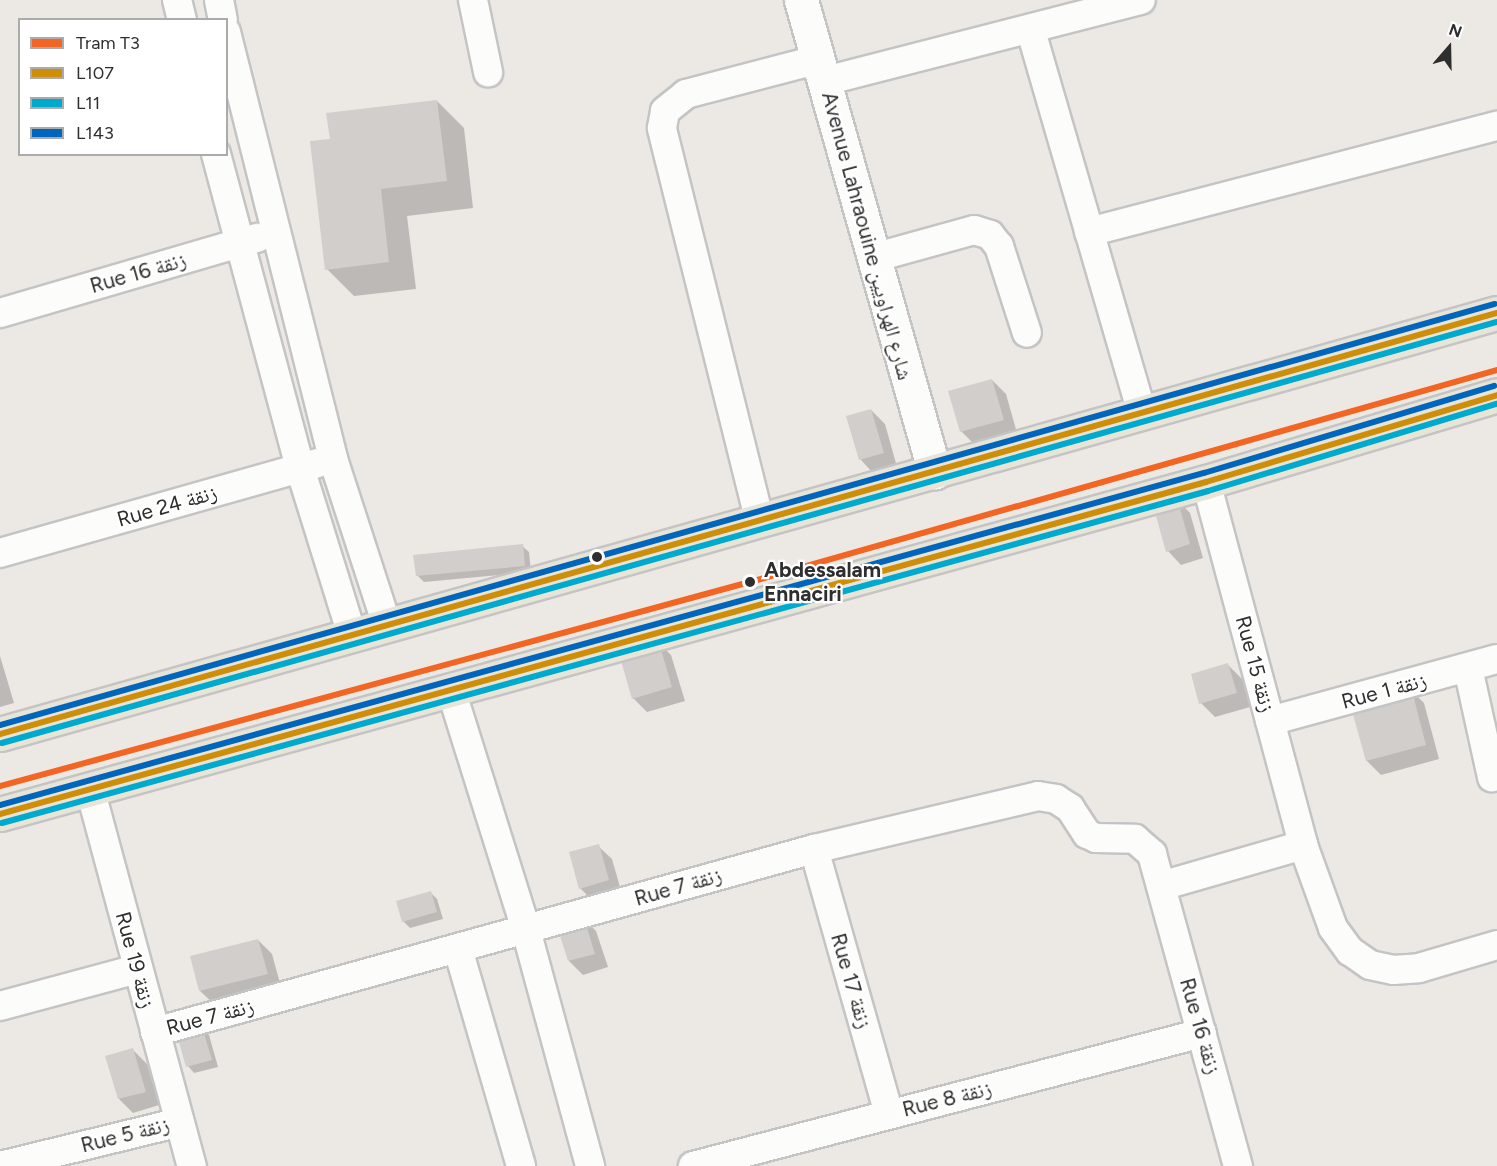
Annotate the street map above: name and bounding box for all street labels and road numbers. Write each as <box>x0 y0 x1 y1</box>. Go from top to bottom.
street label: Avenue Lahraouine شارع الهراويين <box>816 89 918 383</box>
street label: Rue 16 زنقة <box>87 247 189 299</box>
street label: Rue 24 زنقة <box>114 480 220 532</box>
street label: Rue 15 زنقة <box>1230 613 1280 715</box>
street label: Rue 1 زنقة <box>1339 668 1429 714</box>
street label: Rue 7 زنقة <box>632 863 724 911</box>
street label: Rue 19 زنقة <box>110 909 160 1011</box>
street label: Rue 17 زنقة <box>825 930 877 1032</box>
street label: Rue 16 زنقة <box>1174 975 1226 1077</box>
street label: Rue 7 زنقة <box>164 993 256 1041</box>
street label: Rue 8 زنقة <box>900 1076 994 1122</box>
street label: Rue 5 زنقة <box>78 1112 172 1158</box>

